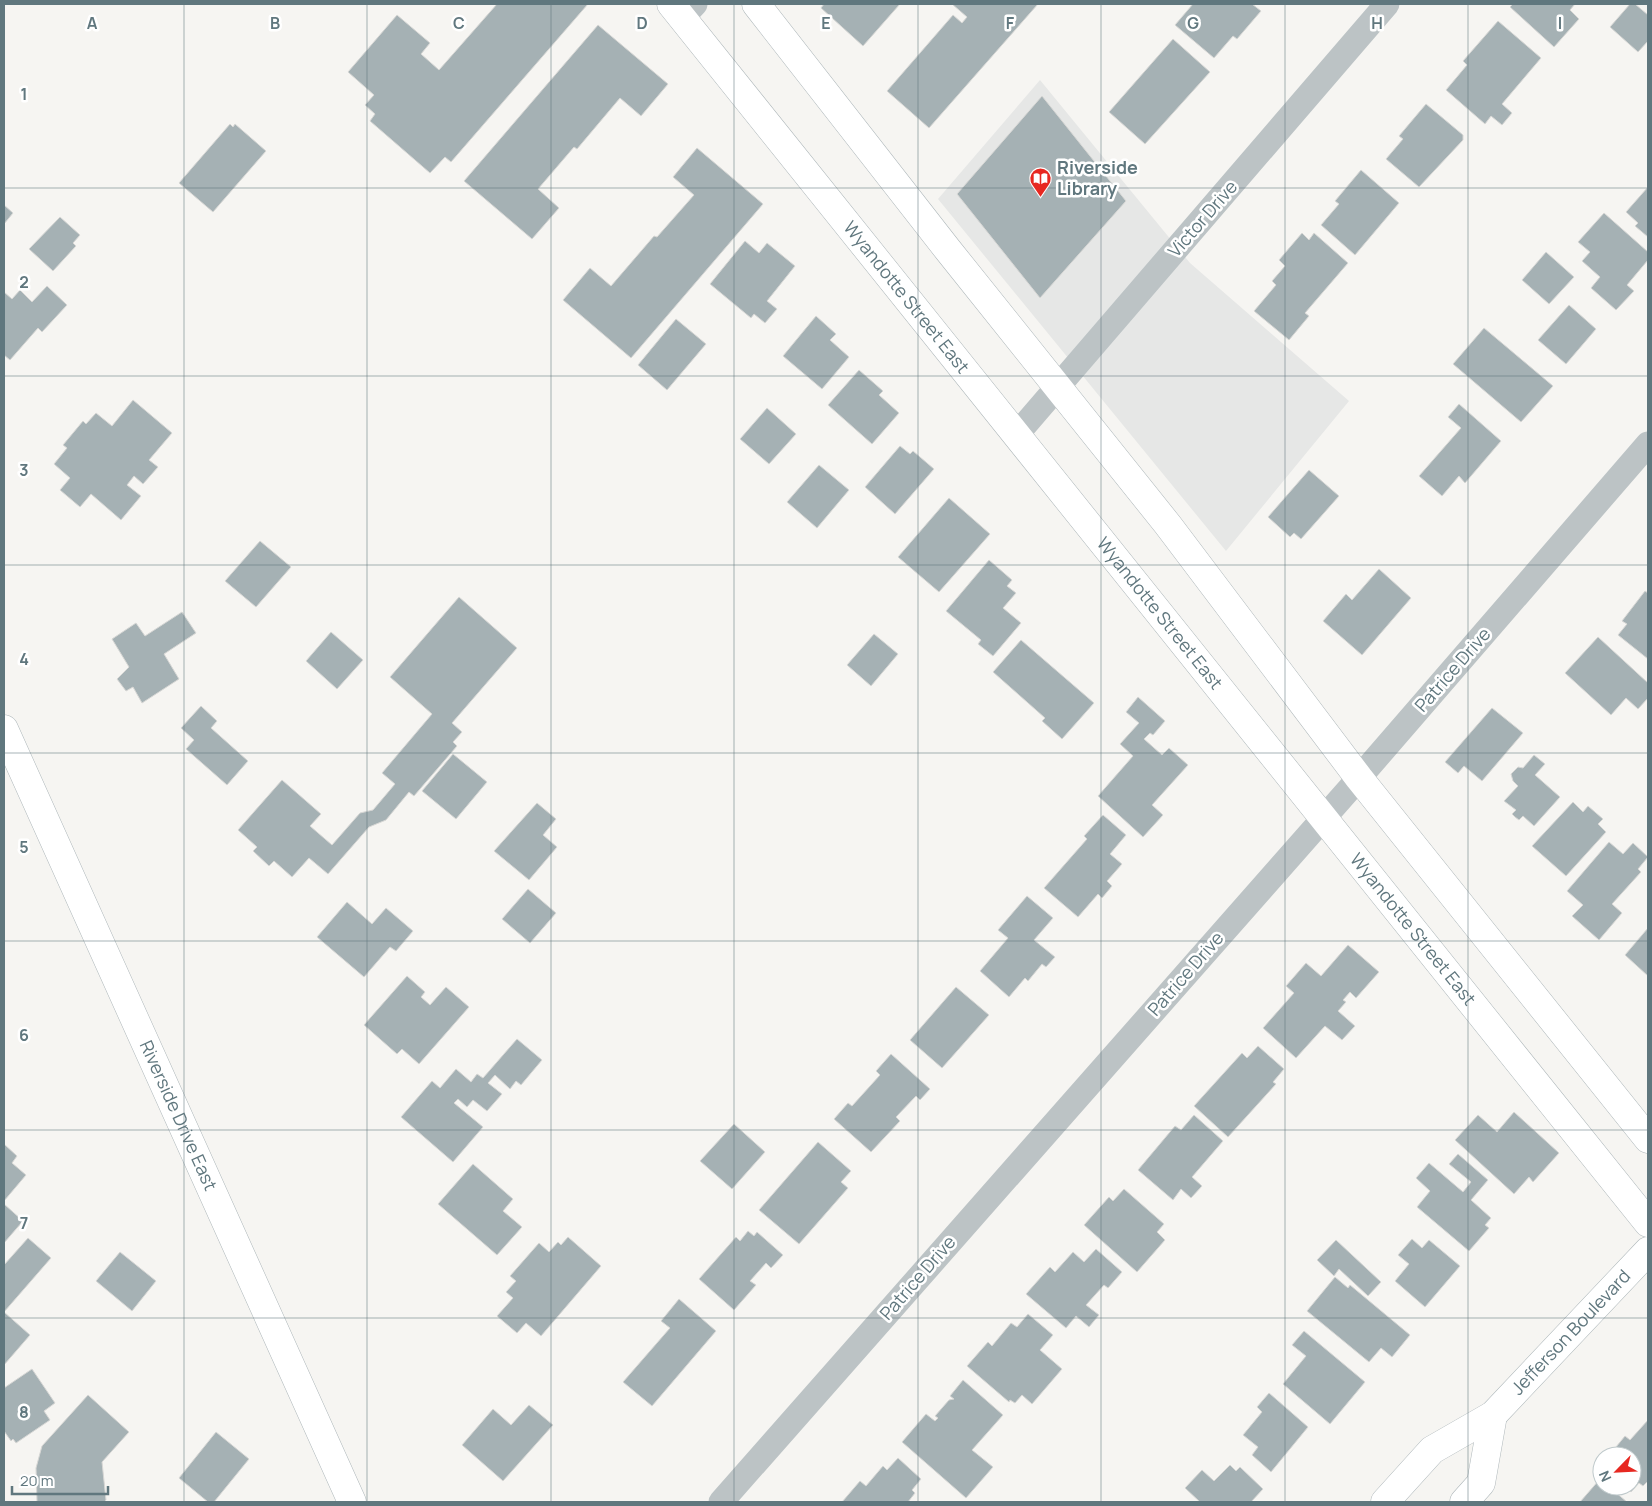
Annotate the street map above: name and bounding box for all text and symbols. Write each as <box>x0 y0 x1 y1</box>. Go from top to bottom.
text: A <box>87 12 98 34</box>
text: B <box>270 12 280 34</box>
text: C <box>453 12 465 34</box>
text: D <box>636 12 648 34</box>
text: E <box>821 12 831 34</box>
text: F <box>1006 12 1015 34</box>
text: G <box>1187 12 1199 34</box>
text: H <box>1371 12 1383 34</box>
text: I <box>1558 12 1562 34</box>
text: 1 <box>20 83 28 105</box>
place label: Riverside Library <box>1057 155 1138 200</box>
library icon: Riverside Library <box>1029 166 1053 197</box>
street label: Victor Drive <box>1162 175 1242 262</box>
street label: Wyandotte Street East <box>838 216 975 378</box>
text: 2 <box>19 271 29 293</box>
text: 3 <box>19 459 29 481</box>
street label: Wyandotte Street East <box>1092 532 1229 694</box>
street label: Patrice Drive <box>1409 622 1496 717</box>
text: 4 <box>19 648 29 670</box>
text: 5 <box>19 836 29 858</box>
street label: Wyandotte Street East <box>1345 848 1482 1010</box>
street label: Patrice Drive <box>1142 926 1229 1021</box>
text: 6 <box>19 1024 29 1046</box>
street label: Riverside Drive East <box>135 1036 223 1194</box>
text: 7 <box>20 1212 28 1234</box>
street label: Patrice Drive <box>874 1230 961 1325</box>
street label: Jefferson Boulevard <box>1505 1264 1635 1400</box>
text: 8 <box>19 1401 29 1423</box>
north arrow <box>1592 1446 1642 1496</box>
scale bar <box>12 1464 109 1496</box>
text: N <box>1594 1468 1615 1485</box>
text: 20 m <box>20 1470 53 1491</box>

